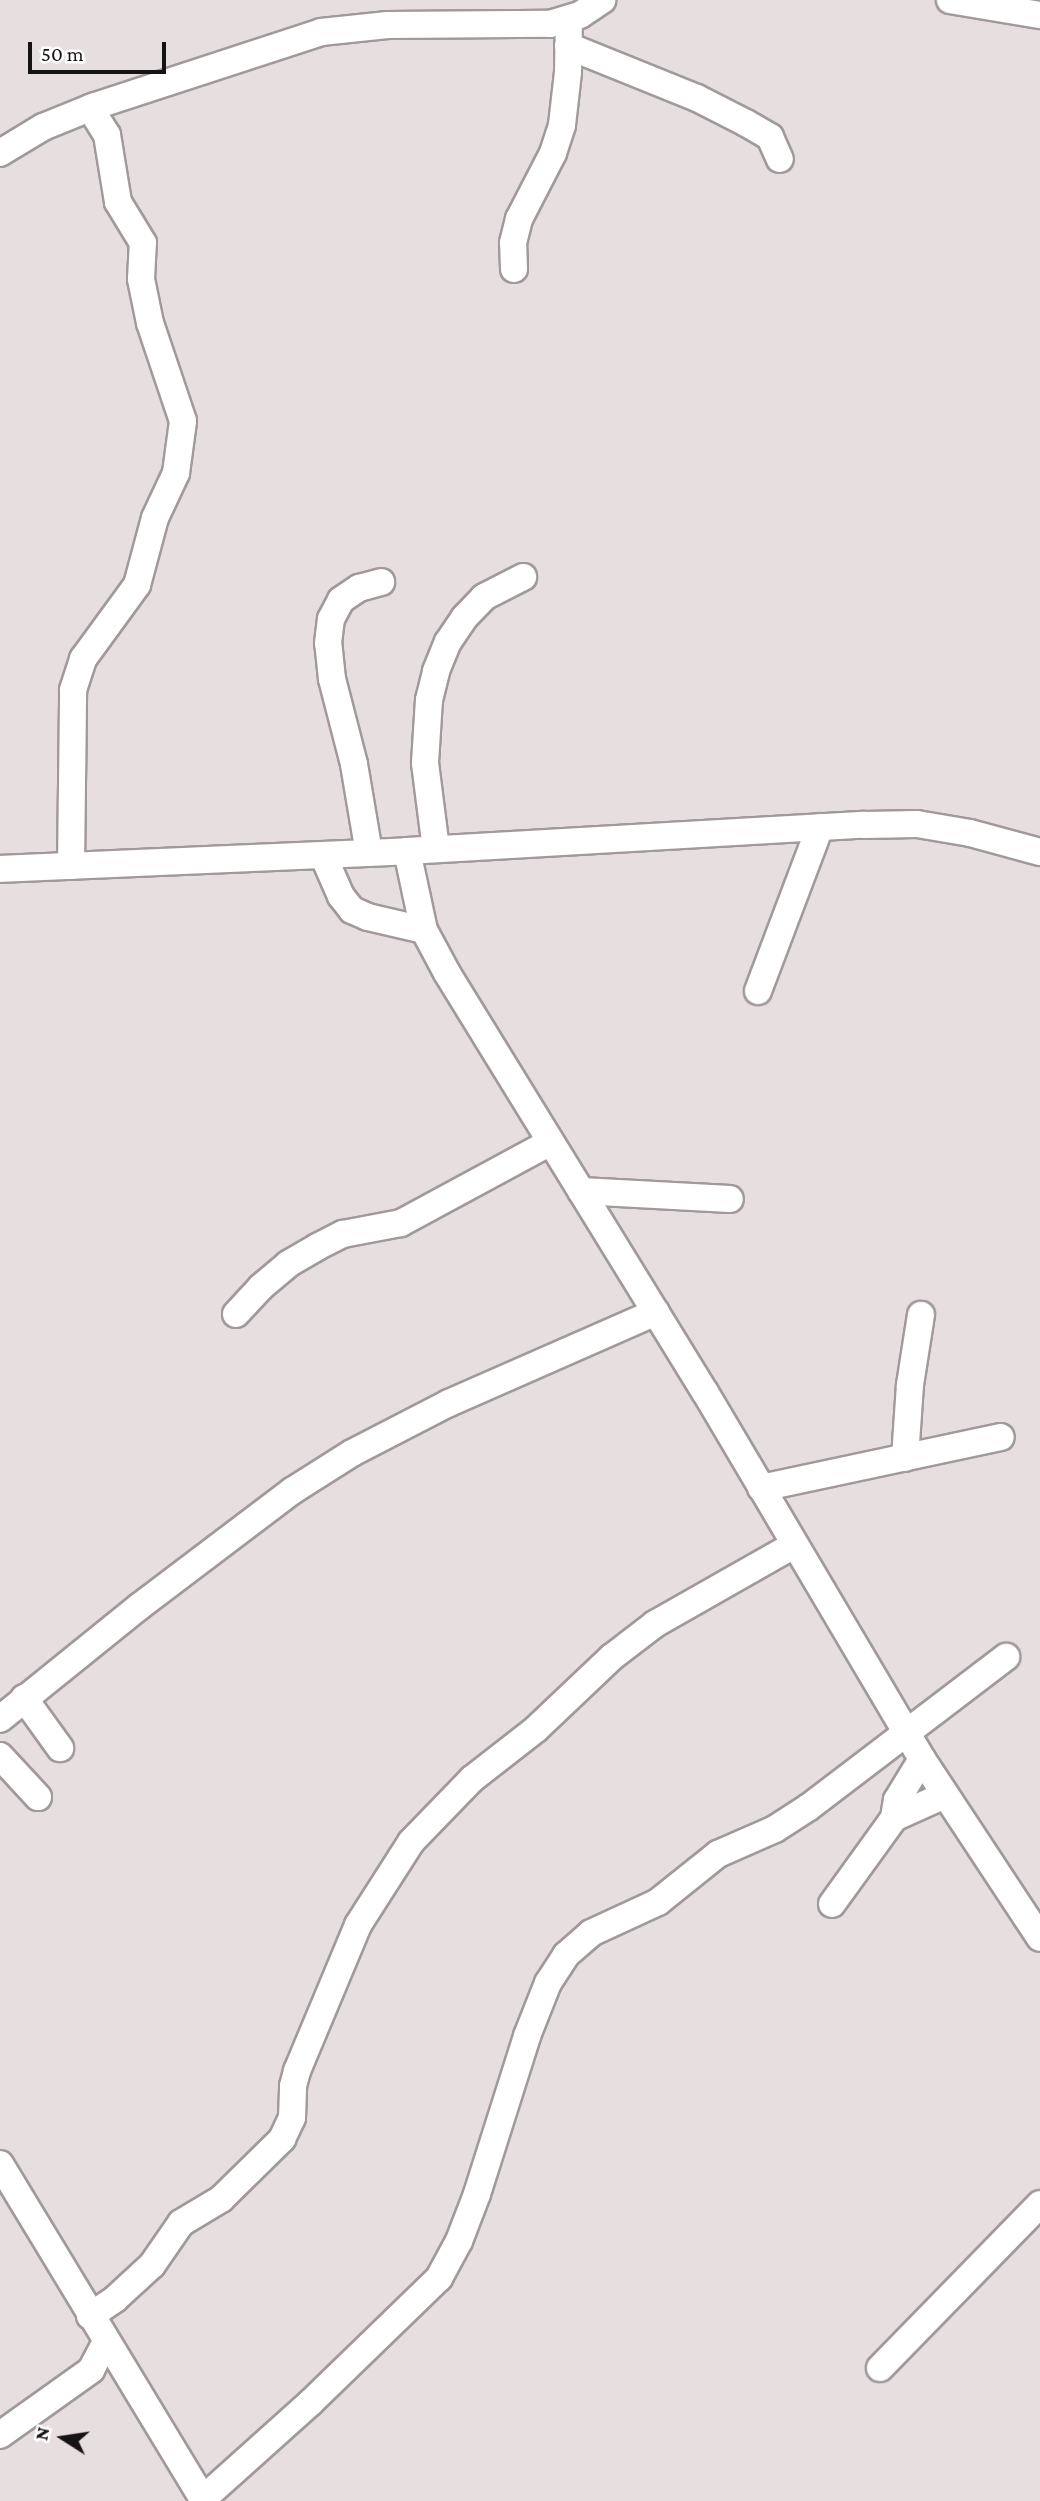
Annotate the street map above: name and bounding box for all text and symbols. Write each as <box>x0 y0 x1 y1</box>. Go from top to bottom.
scale bar <box>32 28 170 72</box>
text: 50 m <box>41 42 84 66</box>
north arrow <box>28 2403 98 2473</box>
text: N <box>30 2425 54 2442</box>

